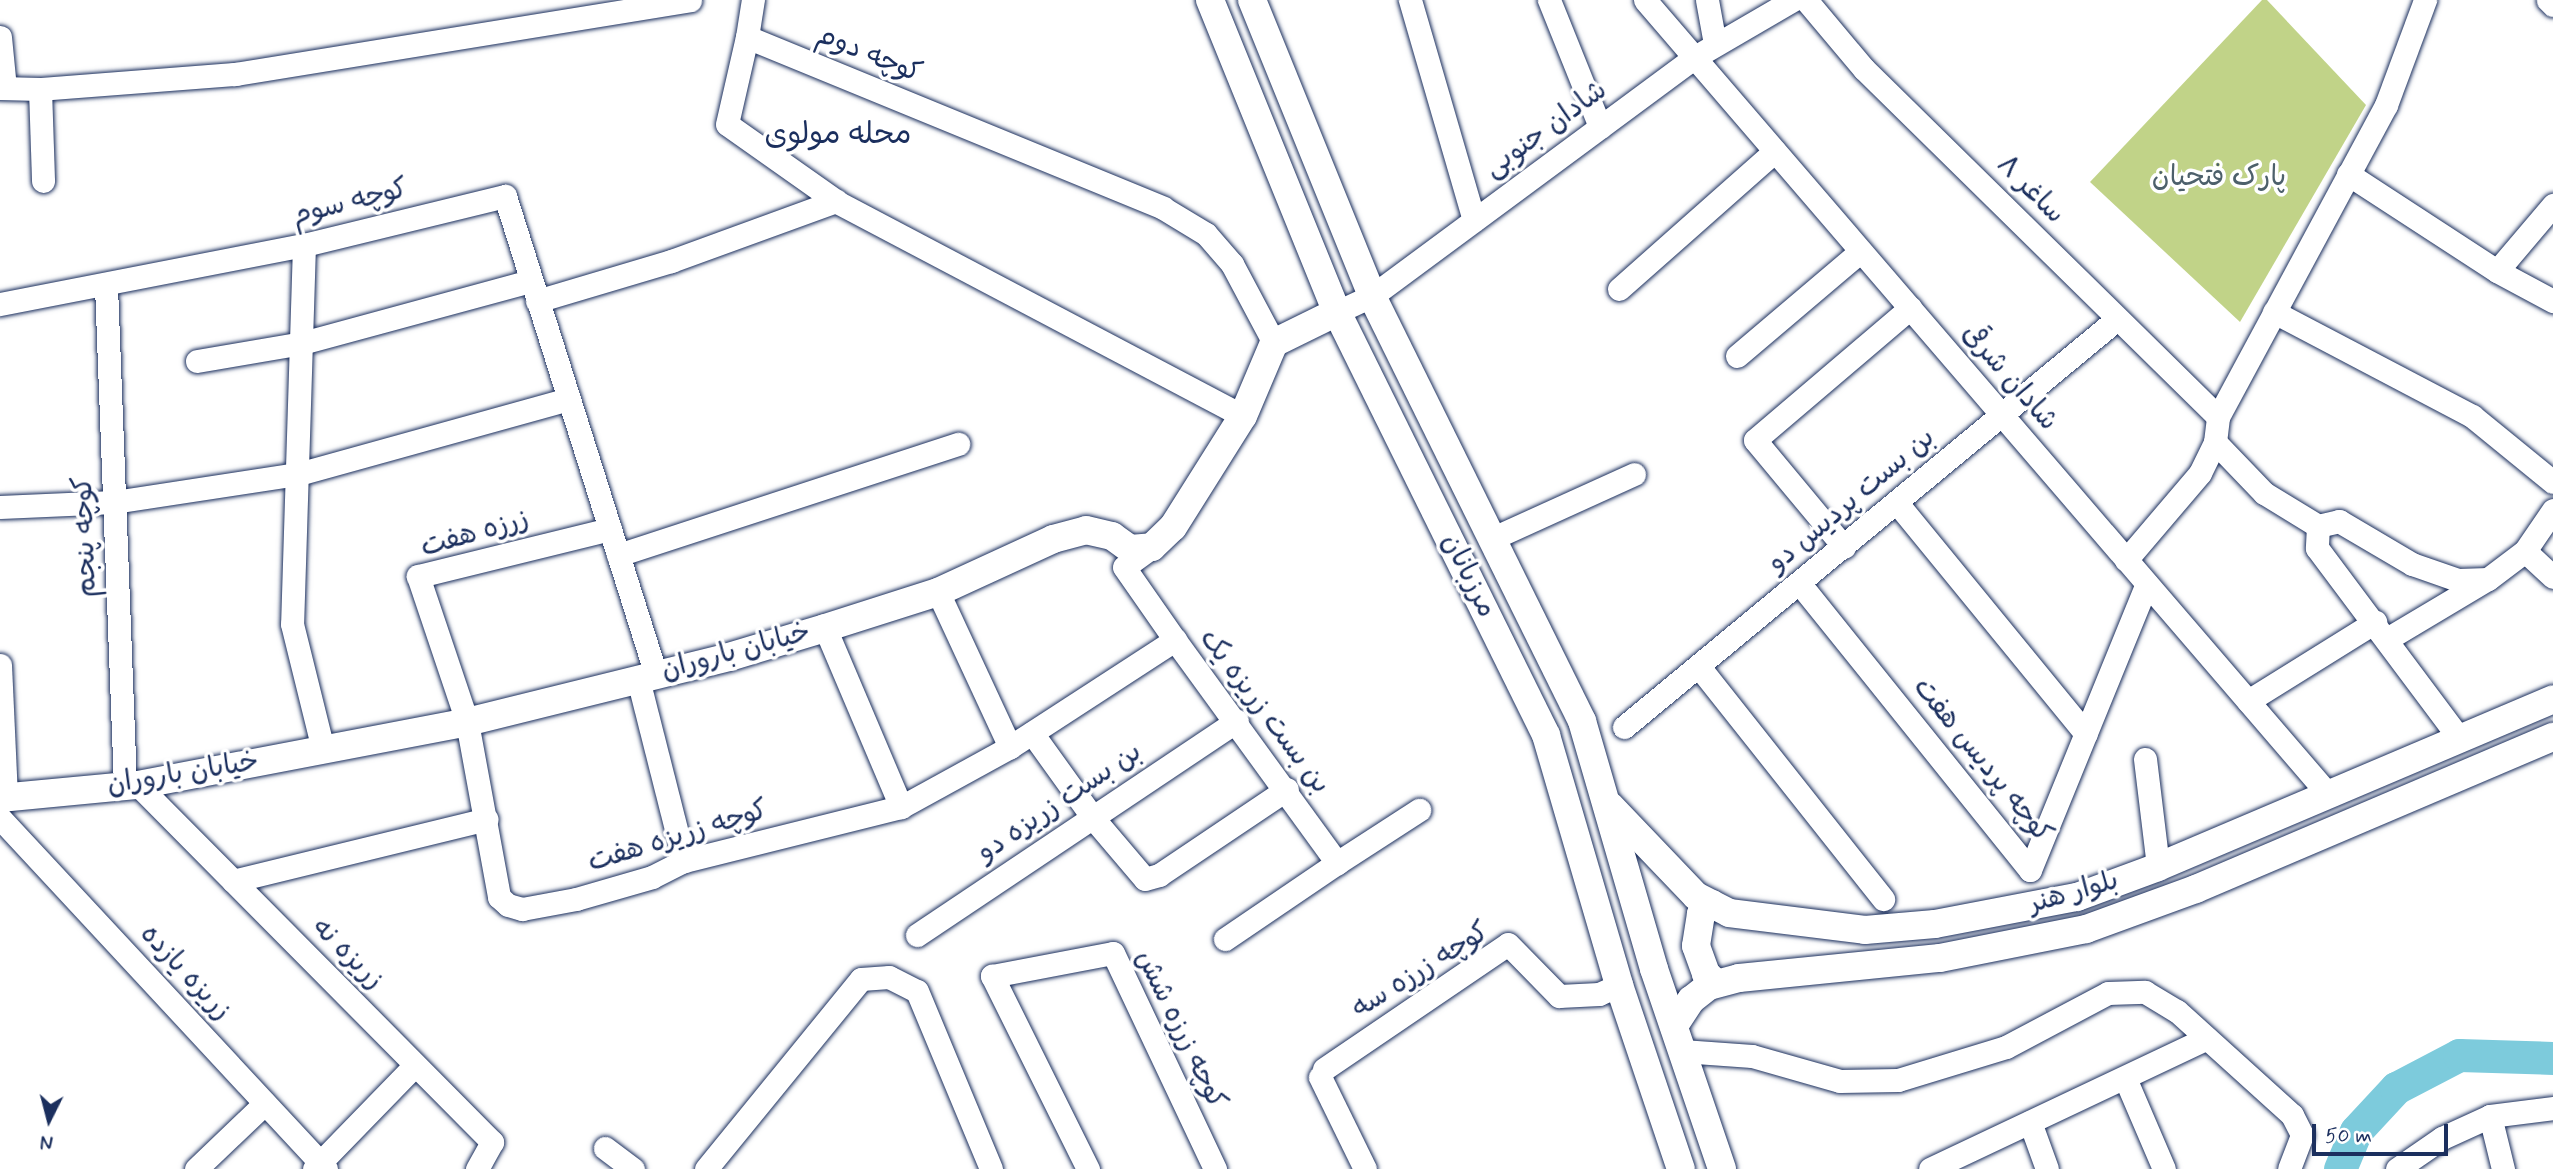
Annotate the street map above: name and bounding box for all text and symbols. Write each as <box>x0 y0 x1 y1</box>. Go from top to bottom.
street label: کوچه دوم <box>812 19 926 91</box>
street label: شادان جنوبی <box>1478 74 1614 186</box>
district label: محله مولوی <box>765 117 911 153</box>
street label: ساغر ٨ <box>1989 149 2071 231</box>
park label: پارک فتحیان <box>2152 161 2286 195</box>
street label: کوچه سوم <box>289 172 411 234</box>
street label: شادان شرقی <box>1954 318 2064 438</box>
street label: بن بست پردیس دو <box>1762 421 1942 581</box>
street label: کوچه پنجم <box>67 476 105 598</box>
street label: زرزه هفت <box>417 503 533 565</box>
street label: مرزبانان <box>1433 529 1503 623</box>
street label: خیابان باروران <box>658 616 814 688</box>
street label: بن بست زریزه یک <box>1191 623 1337 801</box>
street label: کوچه پردیس هفت <box>1905 672 2059 850</box>
street label: بن بست زریزه دو <box>972 736 1148 870</box>
street label: خیابان باروران <box>105 745 261 803</box>
street label: کوچه زریزه هفت <box>584 794 772 880</box>
street label: بلوار هنر <box>2025 864 2123 922</box>
street label: زریزه نه <box>304 911 390 997</box>
street label: کوچه زرزه سه <box>1346 916 1496 1026</box>
street label: زریزه یازده <box>132 918 238 1028</box>
street label: کوچه زرزه شش <box>1127 945 1233 1115</box>
north arrow <box>14 1085 84 1155</box>
scale bar <box>2315 1110 2452 1154</box>
text: 50 m <box>2325 1122 2372 1150</box>
text: N <box>39 1128 54 1154</box>

